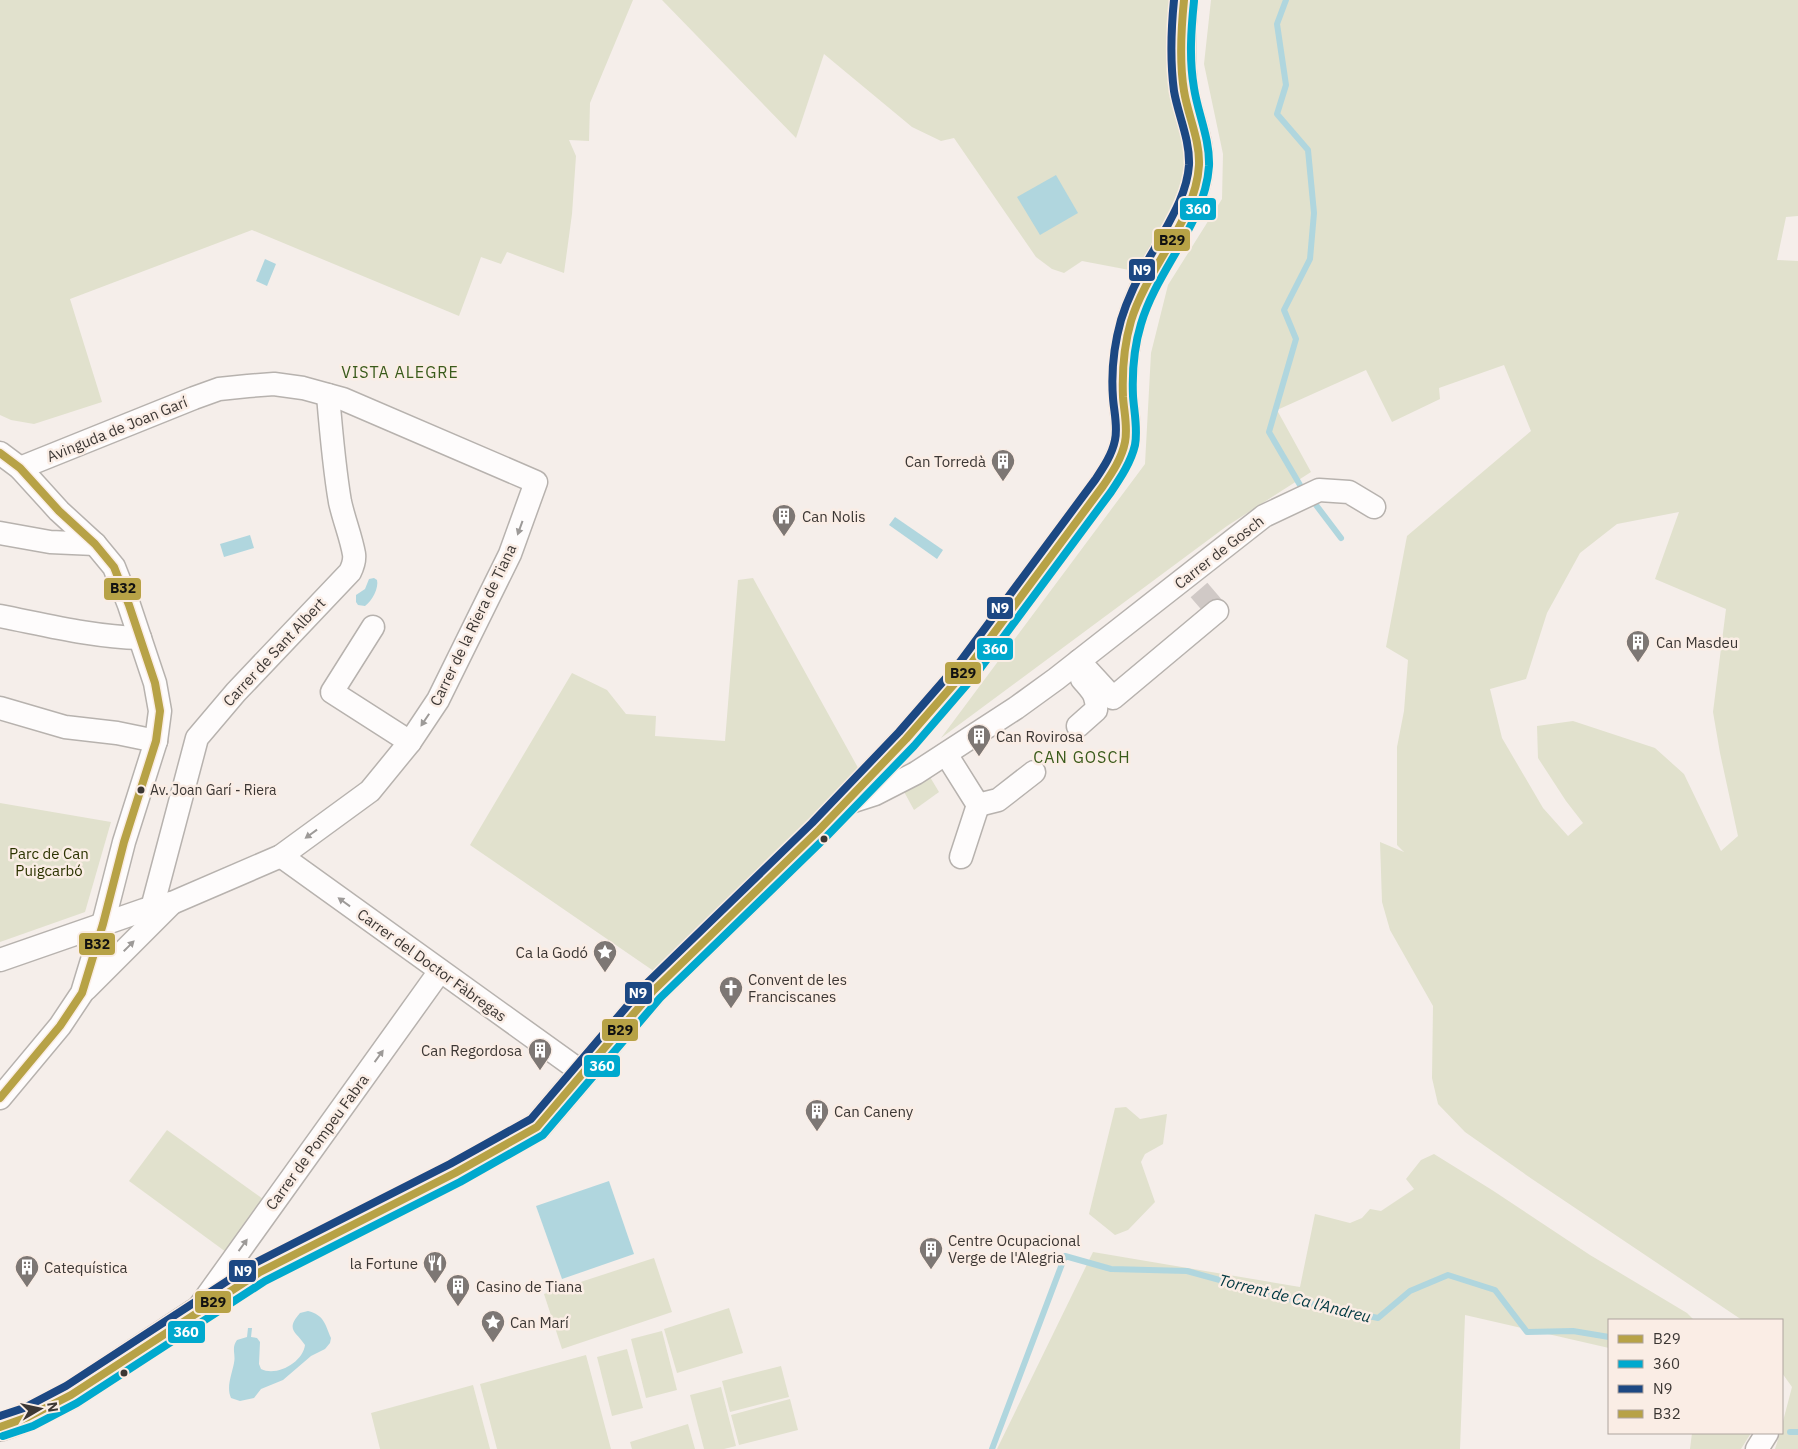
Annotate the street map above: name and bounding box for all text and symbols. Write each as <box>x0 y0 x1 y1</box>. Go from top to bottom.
line badge: 360 <box>1179 197 1217 221</box>
text: 360 <box>1185 200 1211 218</box>
line badge: B29 <box>1153 228 1191 252</box>
text: B29 <box>1159 231 1185 249</box>
line badge: N9 <box>1128 258 1156 282</box>
text: N9 <box>1133 261 1151 279</box>
district label: VISTA ALEGRE <box>341 362 459 382</box>
street label: Avinguda de Joan Garí <box>44 392 190 466</box>
building icon: Can Torredà <box>990 448 1016 482</box>
place label: Can Torredà <box>905 452 986 471</box>
building icon: Can Nolis <box>771 503 797 537</box>
place label: Can Nolis <box>802 507 866 526</box>
street label: Carrer de Gosch <box>1171 511 1267 593</box>
one-way arrow <box>516 520 523 535</box>
street label: Carrer de la Riera de Tiana <box>426 541 520 709</box>
line badge: B32 <box>103 577 142 601</box>
text: B32 <box>110 579 136 597</box>
street label: Carrer de Sant Albert <box>219 594 329 710</box>
line badge: N9 <box>986 596 1014 620</box>
text: N9 <box>991 599 1009 617</box>
building icon: Can Masdeu <box>1625 629 1651 663</box>
place label: Can Masdeu <box>1656 633 1738 652</box>
line badge: 360 <box>976 637 1014 661</box>
text: 360 <box>982 640 1008 658</box>
line badge: B29 <box>944 661 982 685</box>
text: B29 <box>950 664 976 682</box>
one-way arrow <box>420 713 430 727</box>
building icon: Can Rovirosa <box>966 723 992 757</box>
place label: Can Rovirosa <box>996 727 1083 746</box>
district label: CAN GOSCH <box>1033 747 1131 767</box>
place label: Av. Joan Garí - Riera <box>150 781 277 799</box>
marker: Av. Joan Garí - Riera <box>136 785 146 795</box>
one-way arrow <box>304 829 318 839</box>
unlabelled marker <box>819 834 829 844</box>
park label: Parc de Can Puigcarbó <box>9 844 89 880</box>
one-way arrow <box>338 897 351 907</box>
street label: Carrer del Doctor Fàbregas <box>354 904 510 1026</box>
line badge: B32 <box>78 932 116 956</box>
text: B32 <box>84 935 110 953</box>
place icon: Ca la Godó <box>592 939 618 973</box>
one-way arrow <box>123 940 135 952</box>
place label: Ca la Godó <box>516 943 588 962</box>
place label: Convent de les Franciscanes <box>748 970 847 1006</box>
church icon: Convent de les Franciscanes <box>718 975 744 1009</box>
line badge: N9 <box>624 981 653 1005</box>
text: N9 <box>629 984 647 1002</box>
line badge: B29 <box>601 1018 639 1042</box>
text: B29 <box>607 1021 633 1039</box>
building icon: Can Regordosa <box>527 1037 553 1071</box>
place label: Can Regordosa <box>421 1041 522 1060</box>
one-way arrow <box>373 1050 384 1063</box>
line badge: 360 <box>583 1054 621 1078</box>
text: 360 <box>589 1057 615 1075</box>
street label: Carrer de Pompeu Fabra <box>261 1070 373 1214</box>
building icon: Can Caneny <box>804 1098 830 1132</box>
place label: Can Caneny <box>834 1102 914 1121</box>
place label: Centre Ocupacional Verge de l'Alegria <box>948 1231 1080 1267</box>
building icon: Centre Ocupacional Verge de l'Alegria <box>918 1236 944 1270</box>
one-way arrow <box>238 1238 248 1251</box>
restaurant icon: la Fortune <box>422 1250 448 1284</box>
building icon: Catequística <box>14 1254 40 1288</box>
place label: la Fortune <box>350 1254 418 1273</box>
place label: Catequística <box>44 1258 128 1277</box>
line badge: N9 <box>228 1259 257 1283</box>
text: N9 <box>234 1262 252 1280</box>
water label: Torrent de Ca l'Andreu <box>1217 1269 1373 1327</box>
building icon: Casino de Tiana <box>445 1273 471 1307</box>
place label: Casino de Tiana <box>476 1277 582 1296</box>
line badge: B29 <box>194 1290 232 1314</box>
text: B29 <box>200 1293 226 1311</box>
place icon: Can Marí <box>480 1309 506 1343</box>
place label: Can Marí <box>510 1313 569 1332</box>
legend <box>1608 1319 1783 1434</box>
line badge: 360 <box>167 1320 206 1344</box>
text: 360 <box>173 1323 199 1341</box>
text: B29 <box>1653 1329 1681 1348</box>
text: 360 <box>1653 1354 1680 1373</box>
unlabelled marker <box>119 1368 129 1378</box>
text: N9 <box>1653 1379 1673 1398</box>
north arrow <box>15 1384 65 1434</box>
text: N <box>43 1401 63 1413</box>
text: B32 <box>1653 1404 1681 1423</box>

